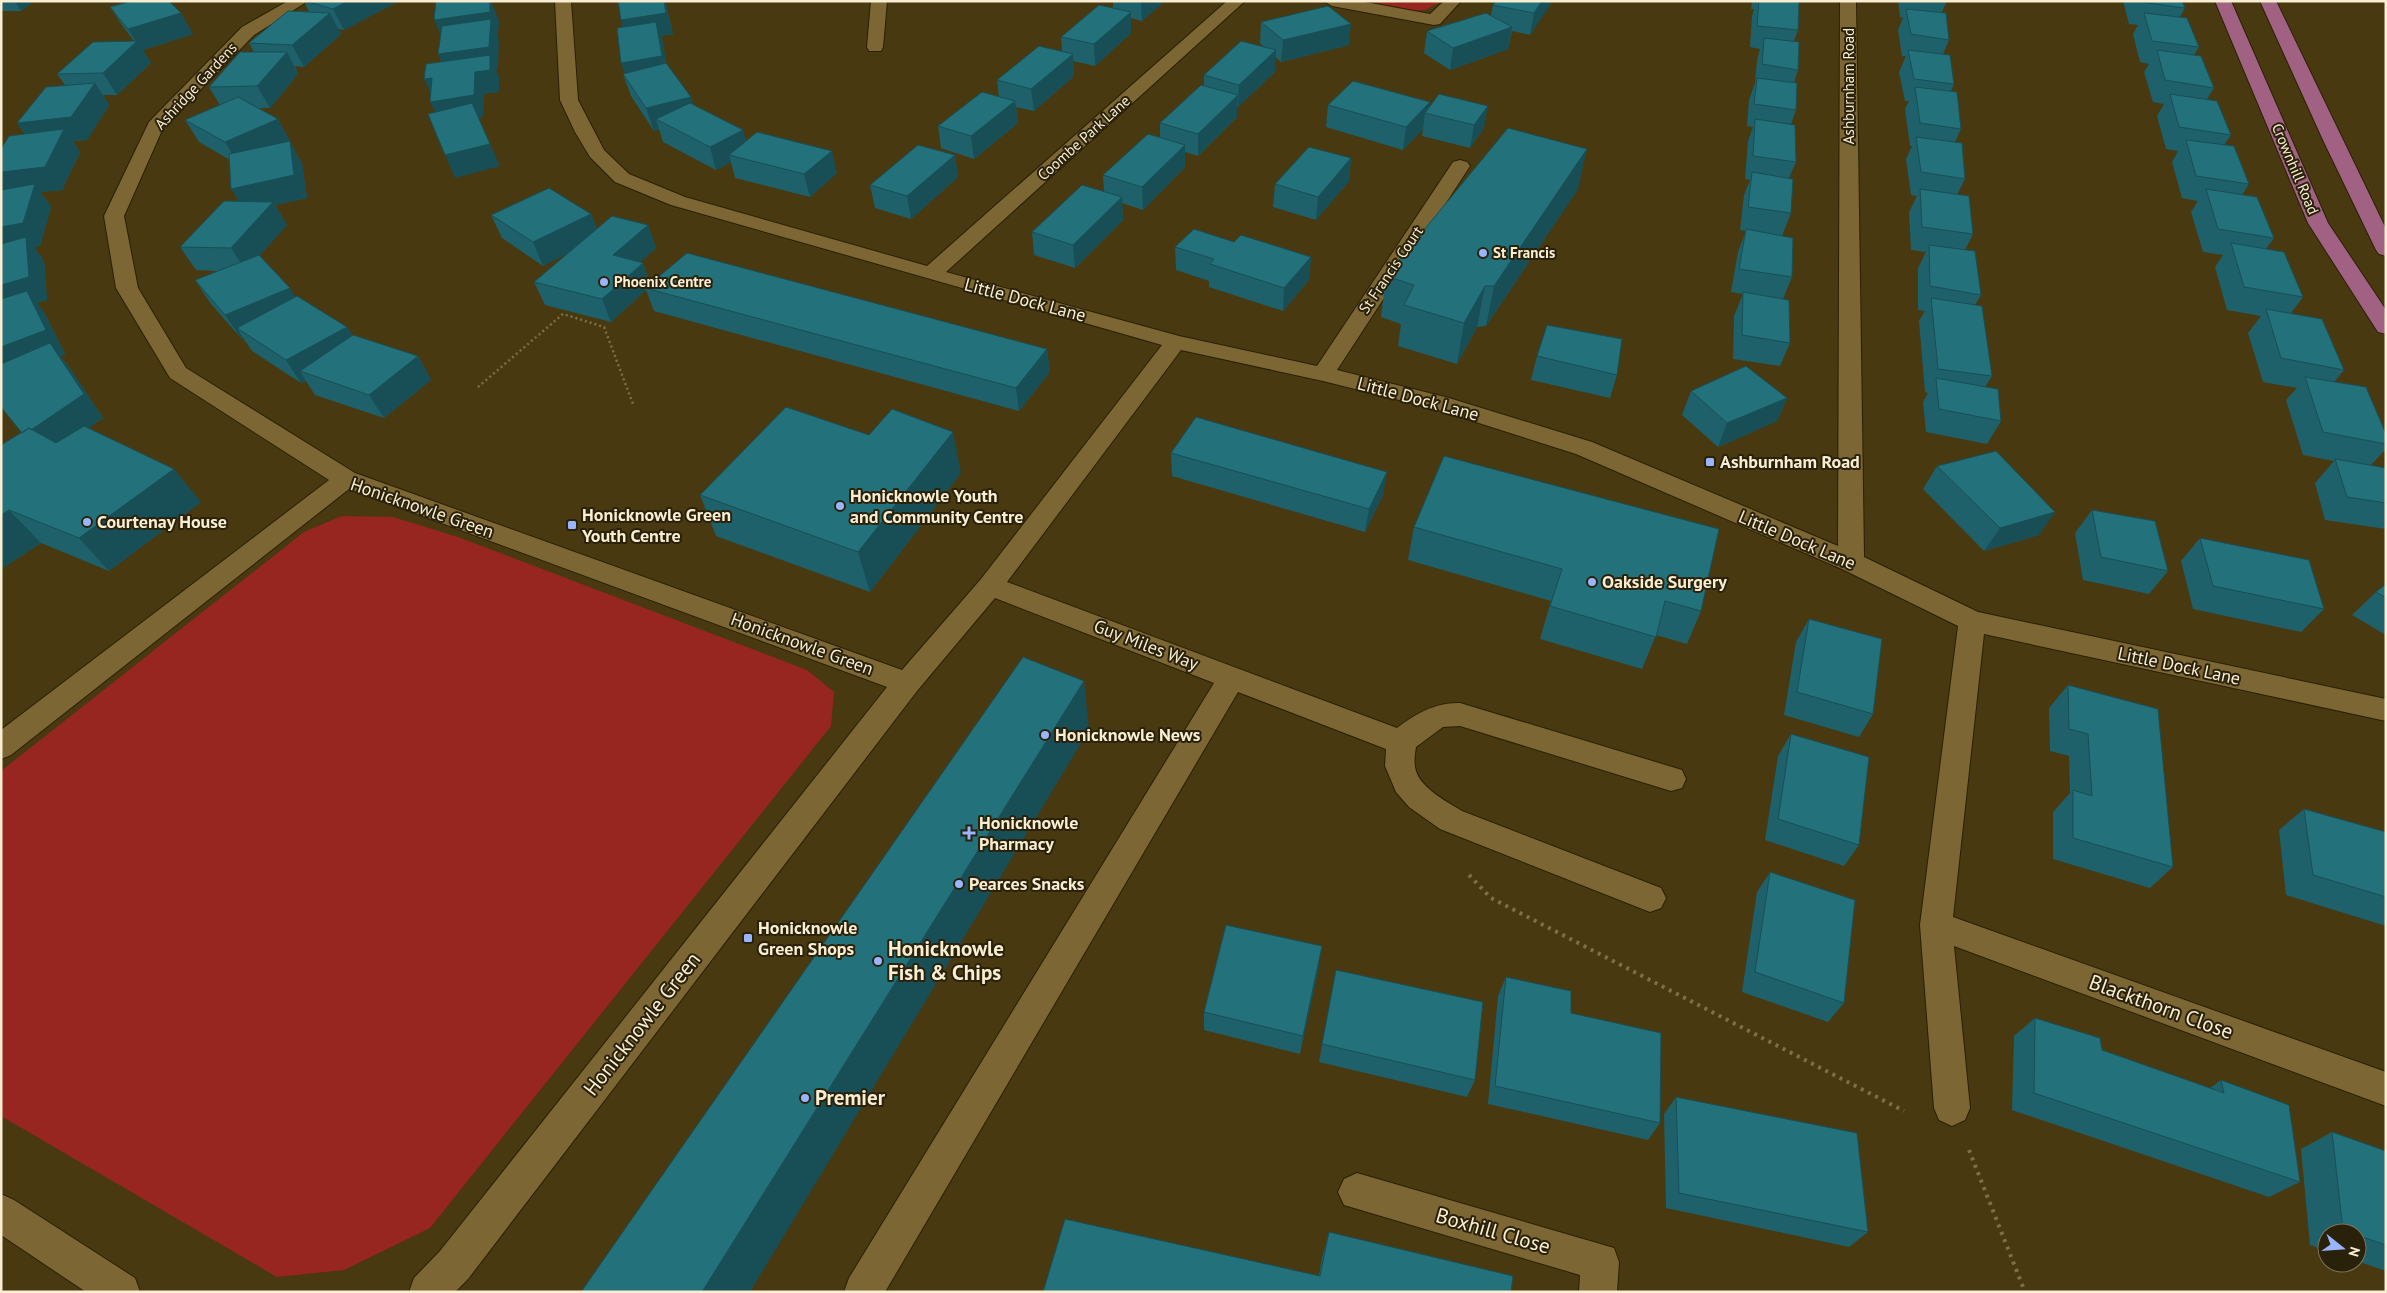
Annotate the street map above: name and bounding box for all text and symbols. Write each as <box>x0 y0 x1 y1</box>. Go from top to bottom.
street label: Ashburnham Road <box>1839 28 1858 144</box>
street label: Ashridge Gardens <box>150 38 241 133</box>
street label: Coombe Park Lane <box>1034 91 1134 184</box>
street label: Crownhill Road <box>2268 120 2323 217</box>
street label: St Francis Court <box>1354 222 1427 317</box>
place label: St Francis <box>1493 243 1555 262</box>
marker: St Francis <box>1477 247 1489 259</box>
place label: Phoenix Centre <box>614 272 712 291</box>
street label: Little Dock Lane <box>962 272 1088 327</box>
marker: Phoenix Centre <box>598 276 610 288</box>
street label: Little Dock Lane <box>1355 371 1481 426</box>
place label: Ashburnham Road <box>1720 450 1860 473</box>
marker: Ashburnham Road <box>1704 456 1716 468</box>
street label: Honicknowle Green <box>348 472 497 543</box>
place label: Honicknowle Youth and Community Centre <box>850 484 1023 528</box>
marker: Honicknowle Youth and Community Centre <box>834 500 846 512</box>
place label: Honicknowle Green Youth Centre <box>581 503 731 547</box>
street label: Little Dock Lane <box>1735 505 1859 575</box>
place label: Courtenay House <box>97 510 227 533</box>
marker: Courtenay House <box>81 516 93 528</box>
marker: Honicknowle Green Youth Centre <box>566 519 578 531</box>
place label: Oakside Surgery <box>1602 570 1727 593</box>
marker: Oakside Surgery <box>1586 576 1598 588</box>
street label: Honicknowle Green <box>728 607 877 680</box>
street label: Guy Miles Way <box>1091 614 1202 675</box>
street label: Little Dock Lane <box>2116 641 2243 690</box>
place label: Honicknowle News <box>1055 723 1201 746</box>
marker: Honicknowle News <box>1039 729 1051 741</box>
place label: Honicknowle Pharmacy <box>979 811 1078 855</box>
marker: Honicknowle Pharmacy <box>963 827 975 839</box>
place label: Pearces Snacks <box>969 872 1085 895</box>
marker: Pearces Snacks <box>953 878 965 890</box>
place label: Honicknowle Green Shops <box>758 916 857 960</box>
marker: Honicknowle Green Shops <box>742 932 754 944</box>
place label: Honicknowle Fish & Chips <box>888 935 1004 986</box>
street label: Honicknowle Green <box>577 946 706 1101</box>
marker: Honicknowle Fish & Chips <box>872 955 884 967</box>
street label: Blackthorn Close <box>2085 968 2237 1045</box>
place label: Premier <box>815 1084 886 1111</box>
marker: Premier <box>799 1092 811 1104</box>
street label: Boxhill Close <box>1433 1201 1553 1260</box>
north arrow <box>2317 1223 2367 1273</box>
text: N <box>2344 1245 2364 1259</box>

